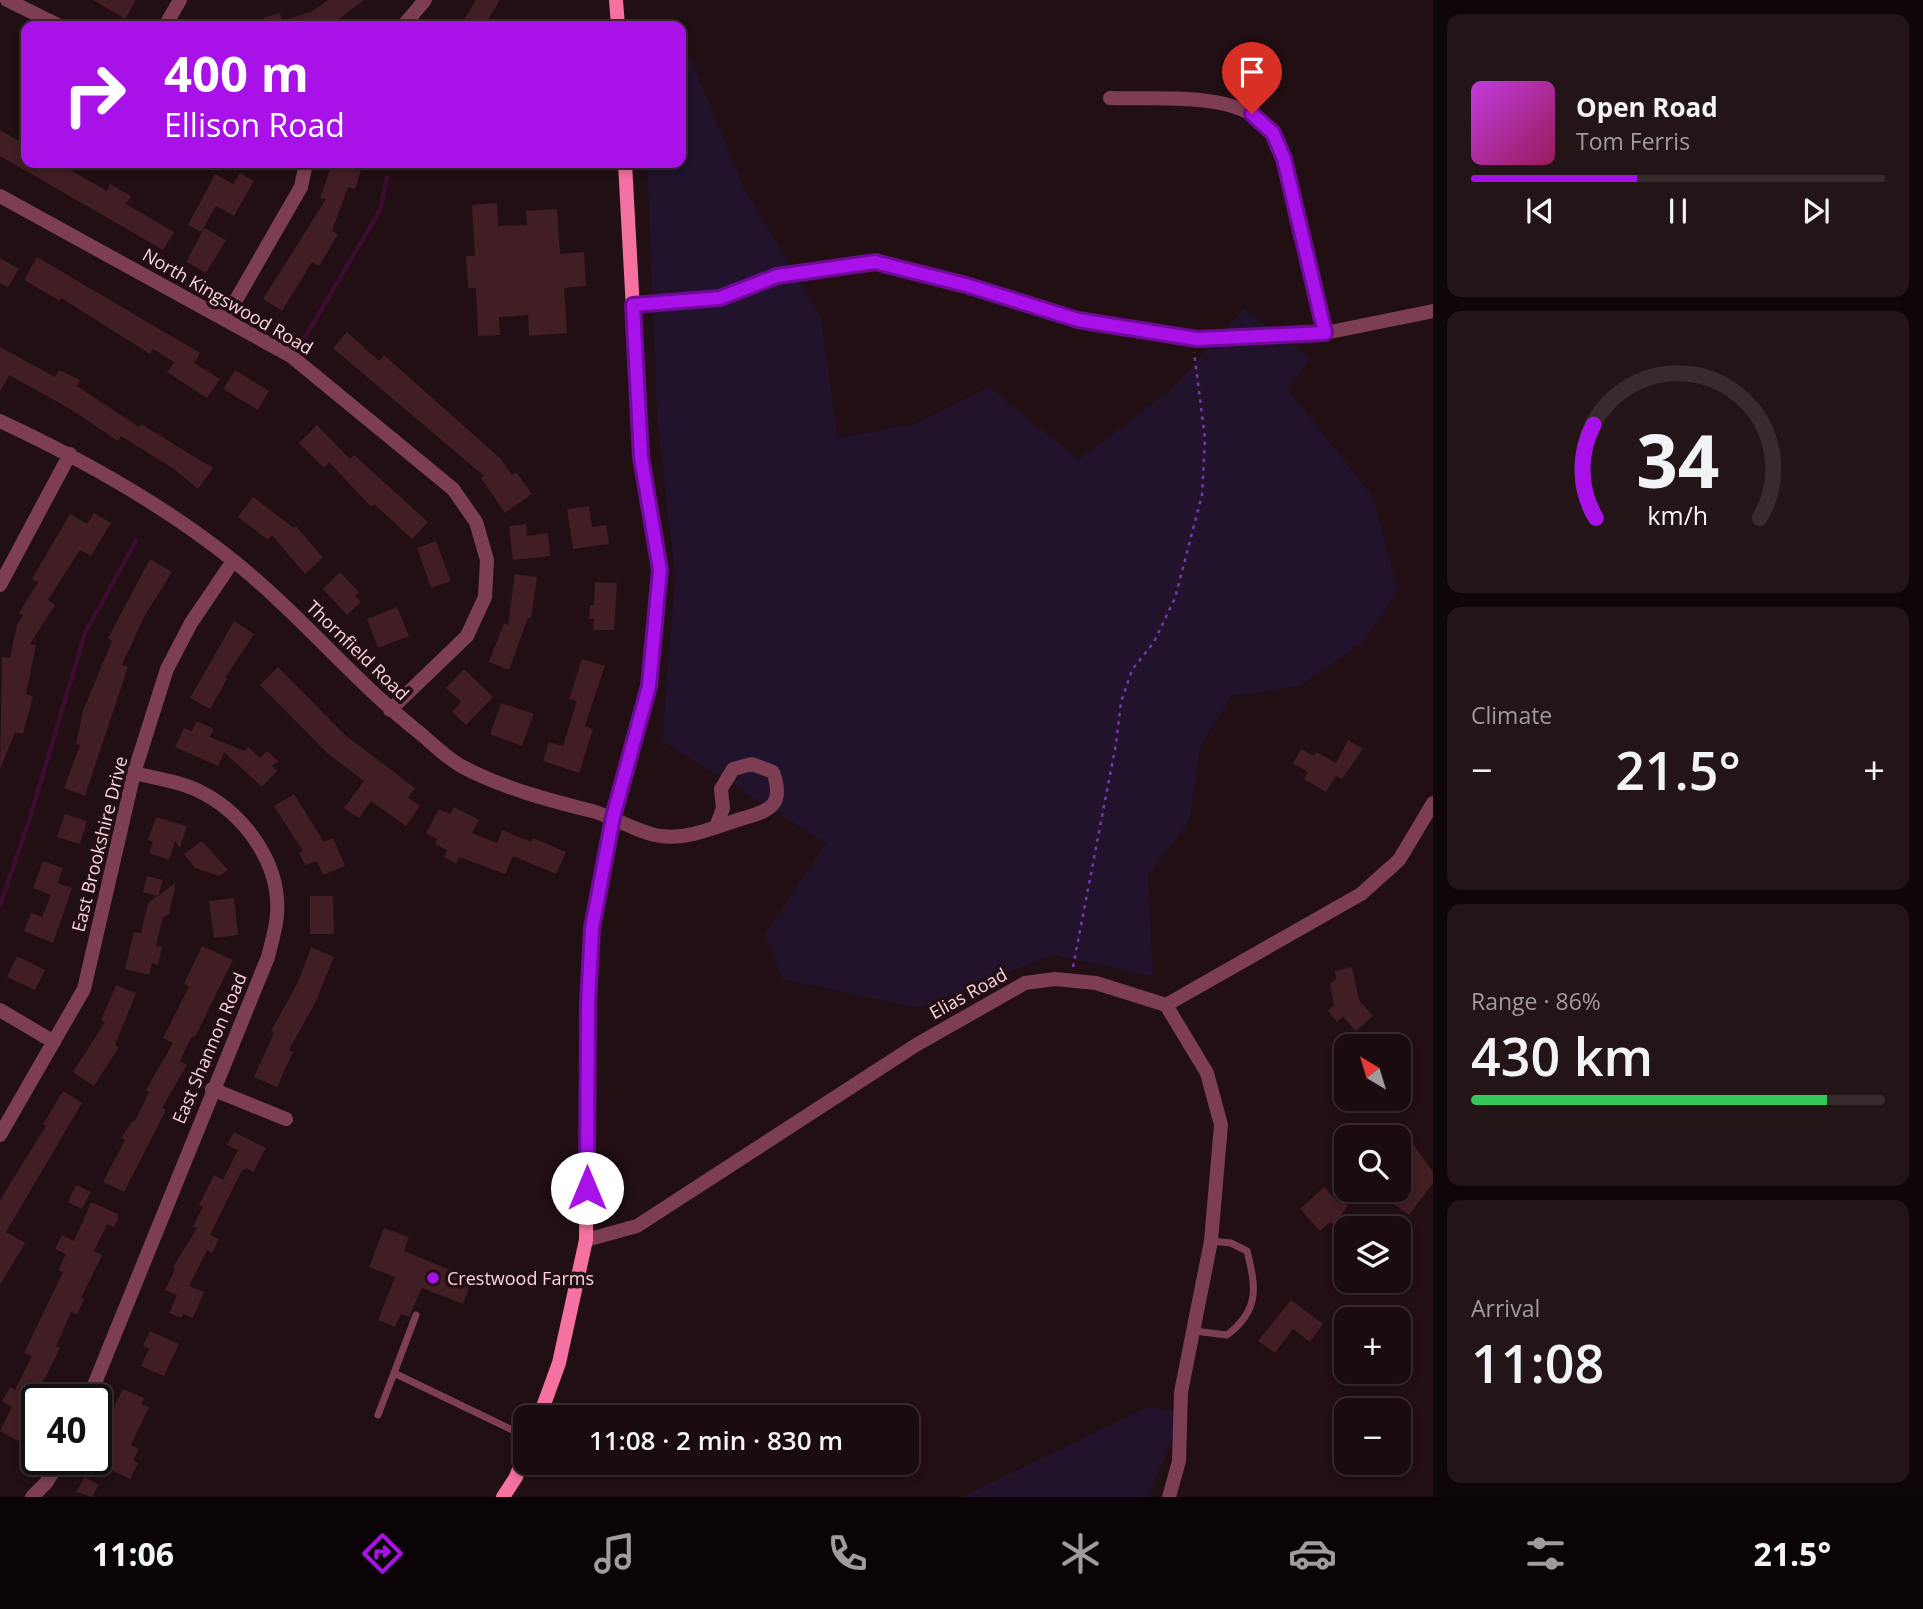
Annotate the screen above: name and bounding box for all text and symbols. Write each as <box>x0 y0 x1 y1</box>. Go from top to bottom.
text: 400 m <box>164 40 309 106</box>
pin <box>1222 42 1282 114</box>
icon: right <box>49 49 140 140</box>
icon: arrive <box>1233 53 1271 91</box>
text: Open Road <box>1576 89 1718 125</box>
text: Ellison Road <box>164 103 345 146</box>
text: Tom Ferris <box>1576 125 1690 157</box>
icon: previous <box>1521 192 1559 230</box>
icon: pause <box>1659 192 1697 230</box>
icon: next <box>1797 192 1835 230</box>
street label: North Kingswood Road <box>138 242 318 360</box>
text: 34 <box>1636 410 1720 509</box>
text: km/h <box>1648 498 1708 532</box>
street label: Thornfield Road <box>301 595 415 705</box>
text: Climate <box>1471 699 1552 731</box>
text: 21.5° <box>1615 734 1741 805</box>
text: − <box>1471 743 1493 795</box>
text: + <box>1863 743 1885 795</box>
street label: East Brookshire Drive <box>66 754 132 934</box>
street label: Elias Road <box>925 962 1011 1024</box>
street label: East Shannon Road <box>166 969 252 1127</box>
text: Range · 86% <box>1471 985 1601 1017</box>
text: 430 km <box>1471 1020 1653 1091</box>
north arrow <box>1334 1034 1410 1111</box>
map controls <box>1334 1034 1411 1475</box>
button: search <box>1334 1125 1411 1202</box>
position arrow <box>550 1151 624 1225</box>
button: layers <box>1334 1216 1411 1293</box>
place label: Crestwood Farms <box>447 1266 594 1290</box>
marker: Crestwood Farms <box>425 1270 441 1286</box>
text: Arrival <box>1471 1292 1540 1324</box>
button: + <box>1334 1307 1411 1384</box>
text: 11:08 <box>1471 1327 1604 1398</box>
speed limit sign: 40 <box>21 1384 112 1475</box>
button: − <box>1334 1398 1411 1475</box>
text: 11:08 · 2 min · 830 m <box>589 1422 843 1458</box>
icon: directions <box>358 1529 407 1578</box>
icon: music <box>590 1529 639 1578</box>
icon: phone <box>823 1529 872 1578</box>
icon: climate <box>1056 1529 1105 1578</box>
icon: car <box>1288 1529 1337 1578</box>
icon: filters <box>1521 1529 1570 1578</box>
text: 11:06 <box>92 1532 174 1575</box>
text: 21.5° <box>1753 1532 1831 1575</box>

